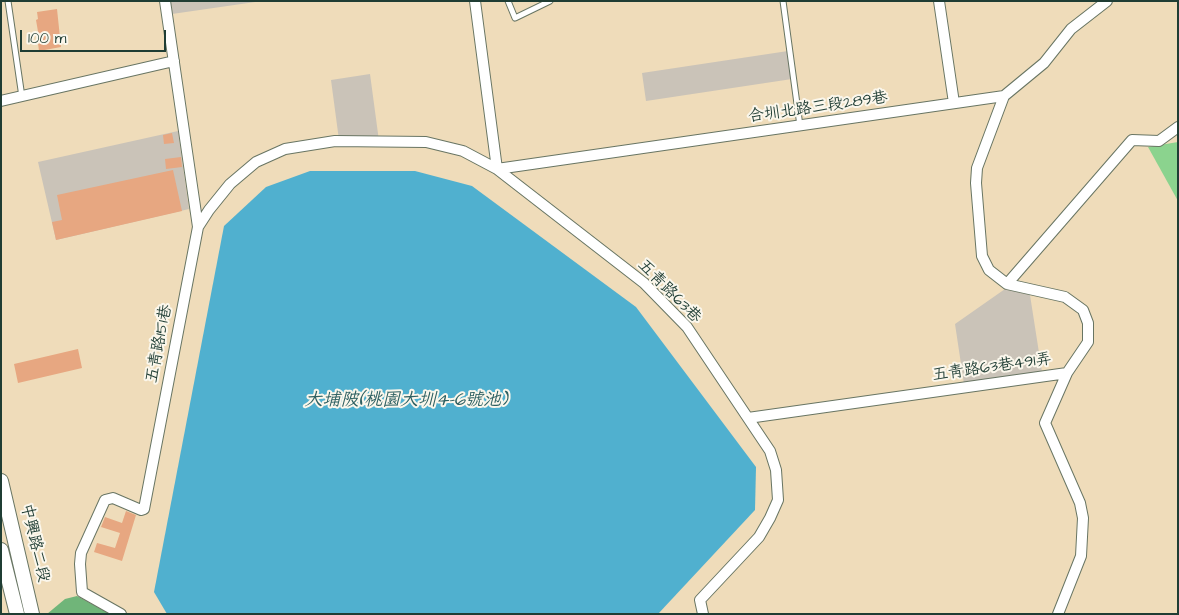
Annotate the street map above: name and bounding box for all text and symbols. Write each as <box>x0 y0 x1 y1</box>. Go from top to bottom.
scale bar <box>22 20 169 52</box>
text: 100 m <box>28 28 67 49</box>
street label: 合圳北路三段289巷 <box>747 89 889 127</box>
street label: 五青路63巷 <box>633 256 705 328</box>
street label: 五青路151巷 <box>143 303 177 385</box>
street label: 五青路63巷491弄 <box>931 350 1053 386</box>
water label: 大埔陂(桃園大圳4-6號池) <box>305 390 507 412</box>
street label: 中興路二段 <box>16 502 52 584</box>

